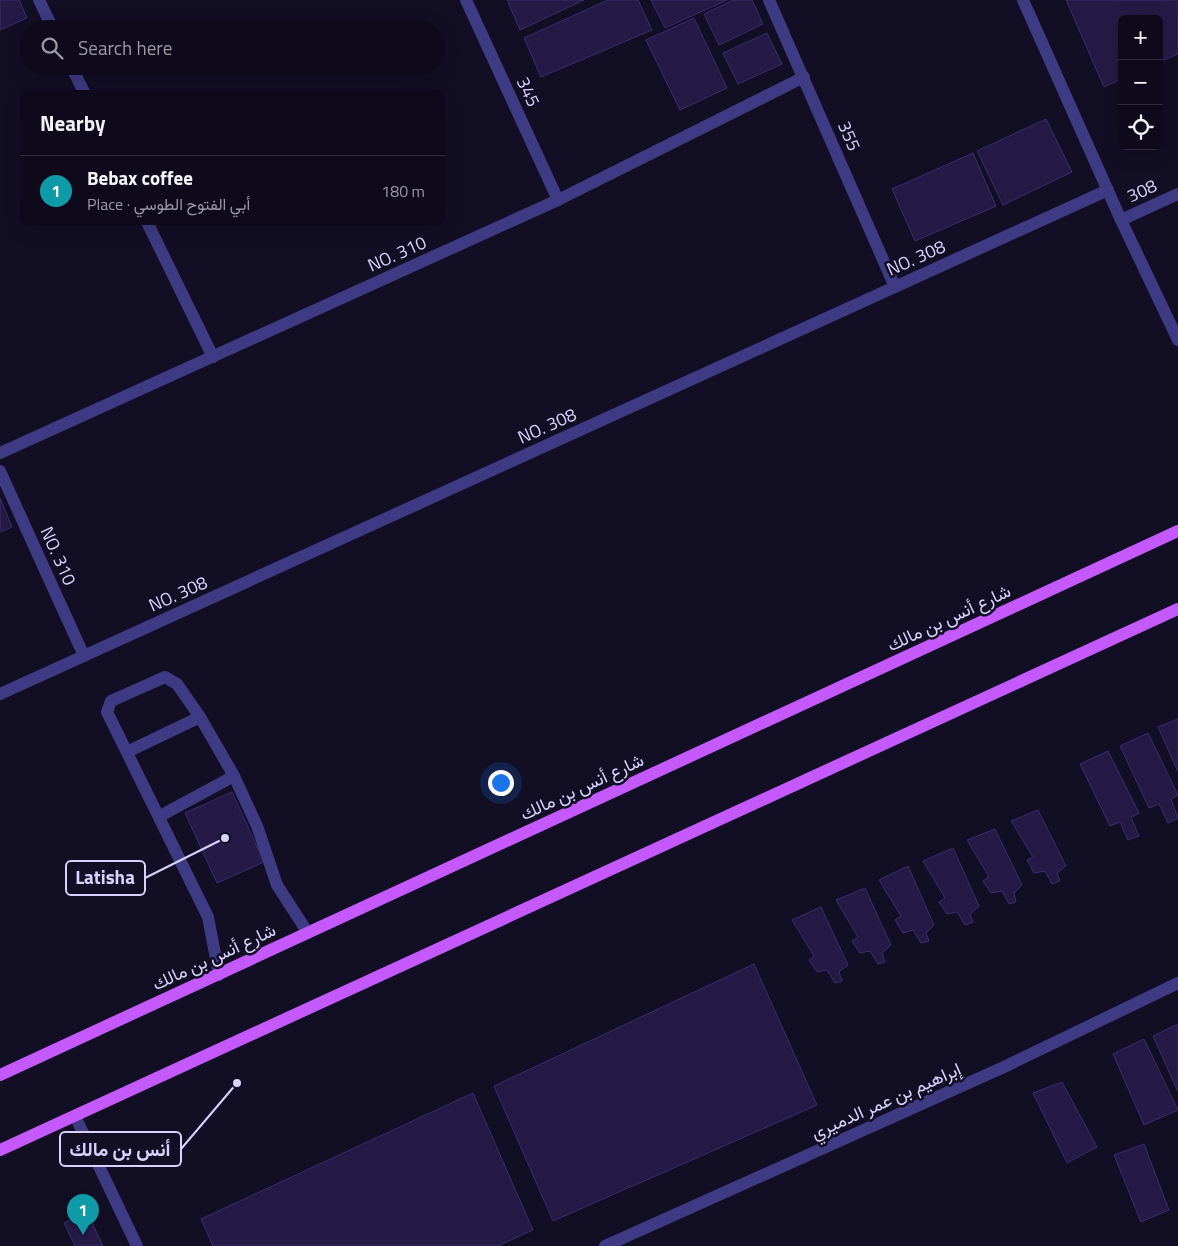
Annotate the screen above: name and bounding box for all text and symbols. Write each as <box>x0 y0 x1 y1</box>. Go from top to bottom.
map controls <box>1118 15 1163 150</box>
button: + <box>1118 15 1163 60</box>
search box <box>20 20 445 75</box>
text: Search here <box>78 33 172 62</box>
icon: search <box>38 34 66 62</box>
button: − <box>1118 60 1163 105</box>
street label: 345 <box>510 72 547 111</box>
button: locate <box>1118 105 1163 150</box>
text: Nearby <box>40 107 105 139</box>
street label: 355 <box>831 117 868 155</box>
text: Bebax coffee <box>87 163 193 192</box>
street label: 308 <box>1122 172 1161 209</box>
text: 1 <box>52 179 60 203</box>
text: 180 m <box>381 179 425 203</box>
text: Place · أبي الفتوح الطوسي <box>87 192 250 216</box>
street label: NO. 310 <box>363 229 431 278</box>
street label: NO. 308 <box>882 233 950 282</box>
street label: NO. 308 <box>513 401 581 450</box>
street label: NO. 310 <box>34 522 83 590</box>
street label: NO. 308 <box>144 569 212 618</box>
street label: شارع أنس بن مالك <box>882 577 1015 658</box>
street label: شارع أنس بن مالك <box>515 746 648 827</box>
your location <box>488 770 514 796</box>
callout: Latisha <box>66 861 145 895</box>
text: Latisha <box>75 862 135 891</box>
street label: شارع أنس بن مالك <box>147 916 280 997</box>
street label: إبراهيم بن عمر الدميري <box>806 1055 966 1148</box>
callout: أنس بن مالك <box>60 1132 181 1166</box>
text: أنس بن مالك <box>70 1134 171 1163</box>
pin: 1 <box>67 1194 99 1235</box>

